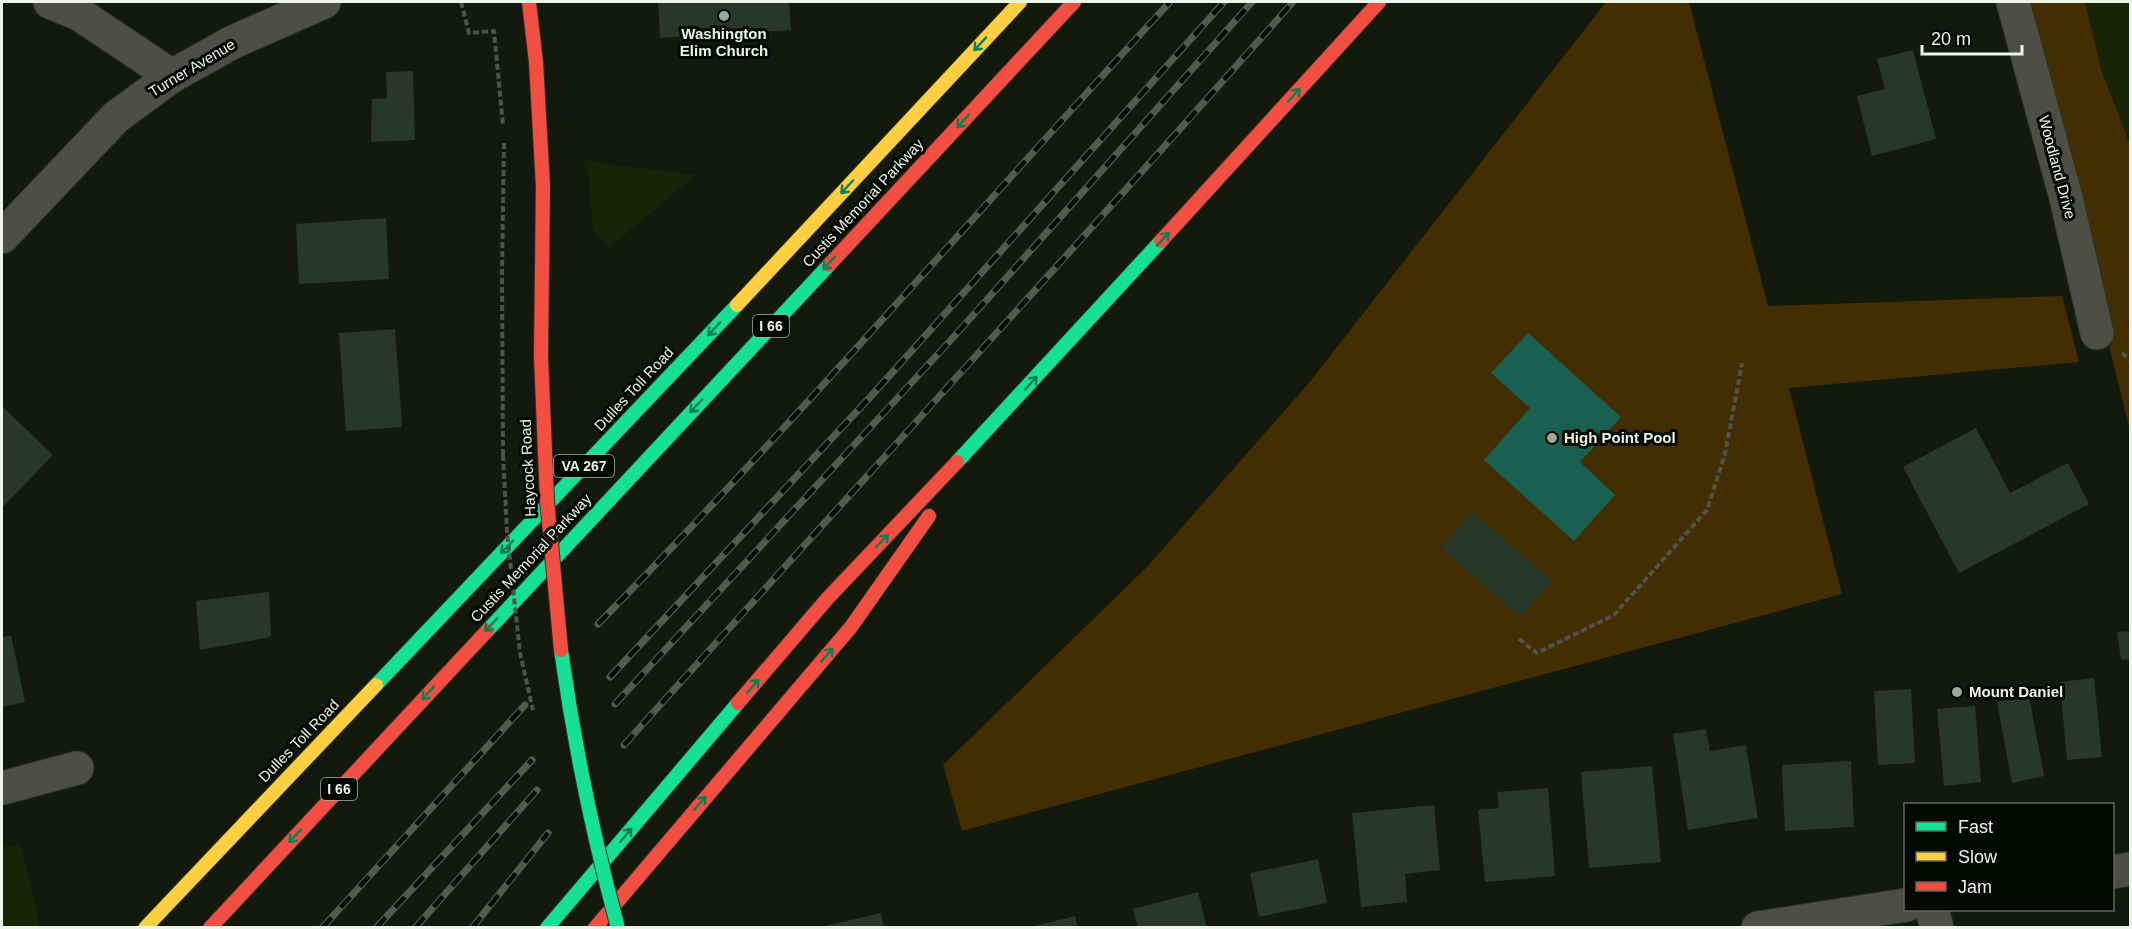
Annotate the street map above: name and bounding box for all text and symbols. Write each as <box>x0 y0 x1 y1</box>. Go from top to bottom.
marker: Washington Elim Church <box>717 9 731 23</box>
scale bar <box>1922 18 2022 56</box>
place label: Washington Elim Church <box>680 25 768 59</box>
text: 20 m <box>1931 29 1971 49</box>
street label: Turner Avenue <box>146 35 238 100</box>
one-way arrow <box>973 37 987 52</box>
one-way arrow <box>1287 87 1301 102</box>
one-way arrow <box>956 113 970 128</box>
street label: Woodland Drive <box>2035 113 2079 220</box>
street label: Custis Memorial Parkway <box>799 135 927 270</box>
one-way arrow <box>840 179 854 194</box>
one-way arrow <box>1156 231 1170 246</box>
one-way arrow <box>822 256 837 271</box>
road number: I 66 <box>753 315 789 337</box>
one-way arrow <box>707 321 721 336</box>
street label: Dulles Toll Road <box>591 343 677 434</box>
one-way arrow <box>1024 375 1038 390</box>
one-way arrow <box>689 398 703 413</box>
street label: Haycock Road <box>516 419 539 517</box>
place label: High Point Pool <box>1564 429 1676 446</box>
marker: High Point Pool <box>1545 431 1559 445</box>
road number: VA 267 <box>554 455 614 477</box>
street label: Custis Memorial Parkway <box>467 490 595 625</box>
one-way arrow <box>875 534 889 549</box>
one-way arrow <box>500 539 515 554</box>
one-way arrow <box>484 617 498 632</box>
one-way arrow <box>820 648 834 663</box>
one-way arrow <box>746 678 759 694</box>
place label: Mount Daniel <box>1969 683 2063 700</box>
marker: Mount Daniel <box>1950 685 1964 699</box>
one-way arrow <box>420 686 435 701</box>
street label: Dulles Toll Road <box>255 696 342 785</box>
road number: I 66 <box>321 778 357 800</box>
one-way arrow <box>693 796 707 811</box>
legend <box>1904 803 2114 911</box>
text: Fast <box>1958 817 1993 837</box>
one-way arrow <box>288 828 302 843</box>
one-way arrow <box>619 828 633 843</box>
text: Slow <box>1958 847 1998 867</box>
text: Jam <box>1958 877 1992 897</box>

